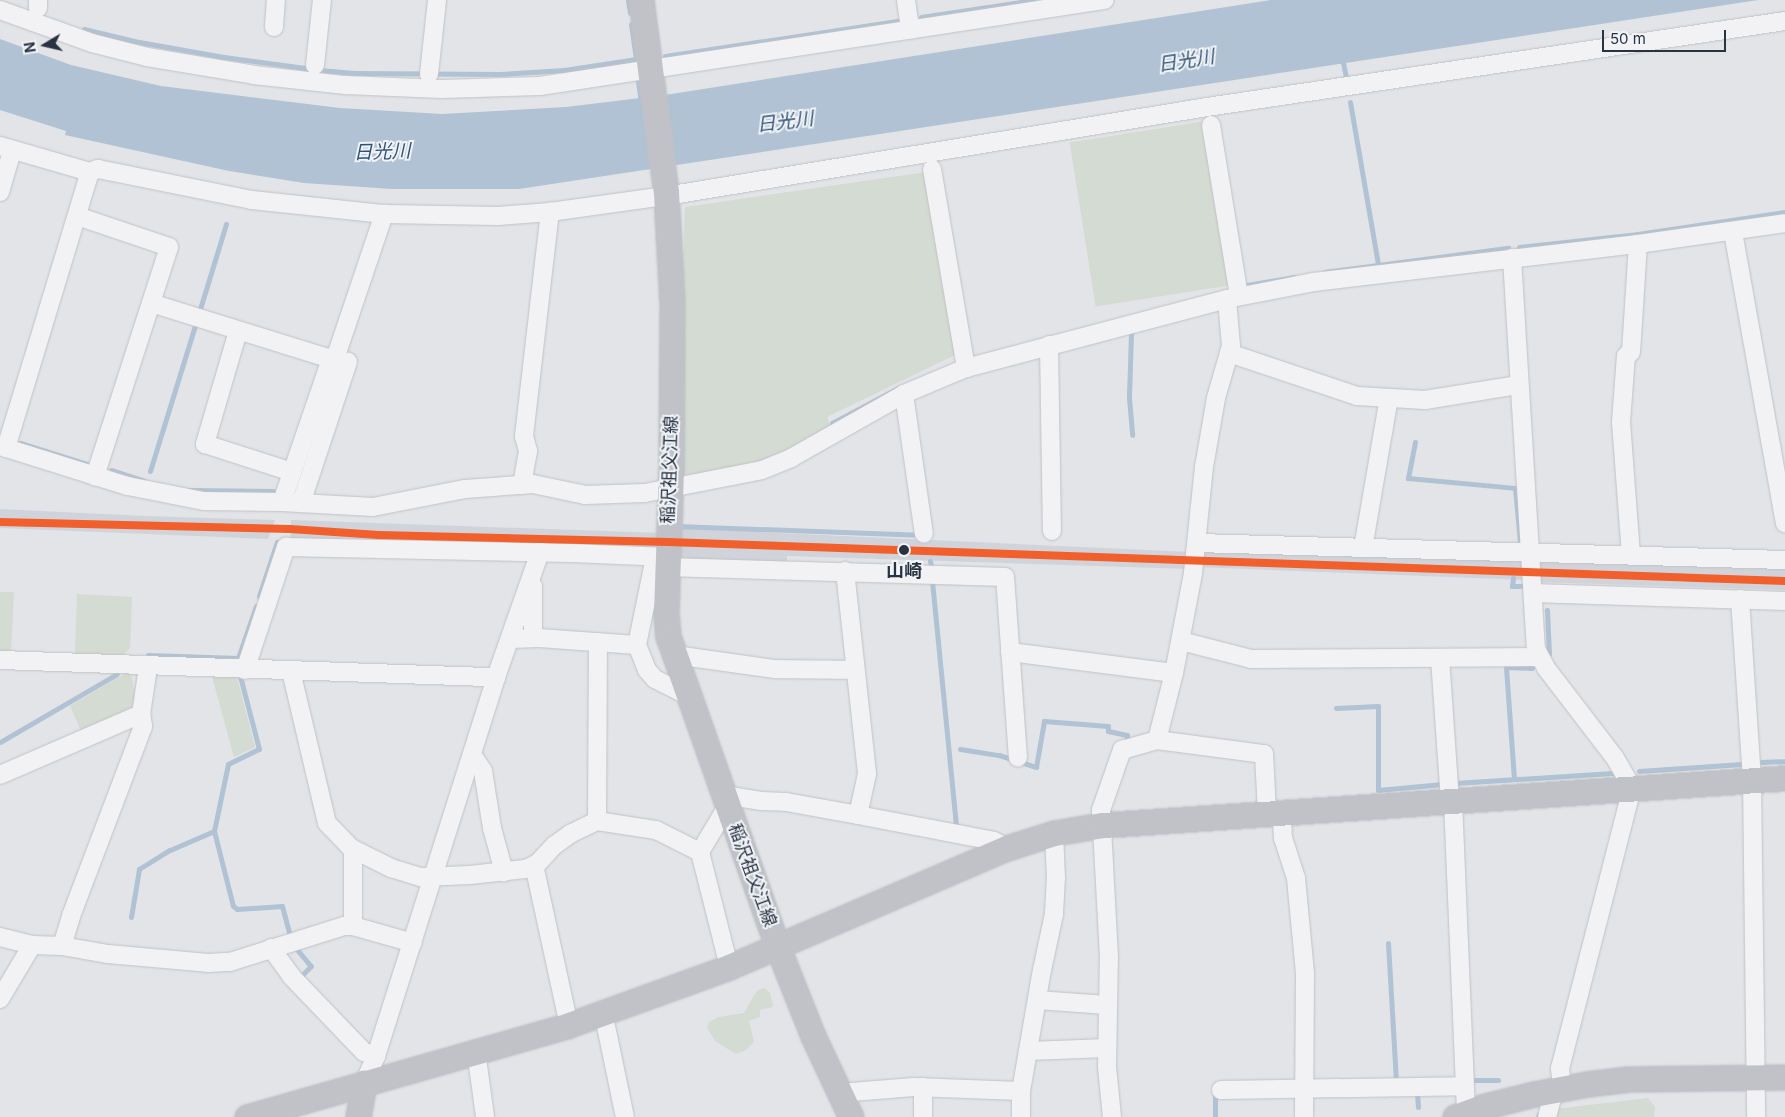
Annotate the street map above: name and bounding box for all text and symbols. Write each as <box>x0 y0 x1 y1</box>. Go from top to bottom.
north arrow <box>20 20 70 70</box>
scale bar <box>1605 20 1729 52</box>
text: 50 m <box>1610 29 1646 48</box>
text: N <box>20 41 39 54</box>
water label: 日光川 <box>1156 45 1216 77</box>
water label: 日光川 <box>755 107 815 137</box>
water label: 日光川 <box>353 140 411 164</box>
street label: 稲沢祖父江線 <box>657 416 683 524</box>
marker: 山崎 <box>895 541 913 559</box>
place label: 山崎 <box>886 560 922 582</box>
street label: 稲沢祖父江線 <box>723 821 781 929</box>

